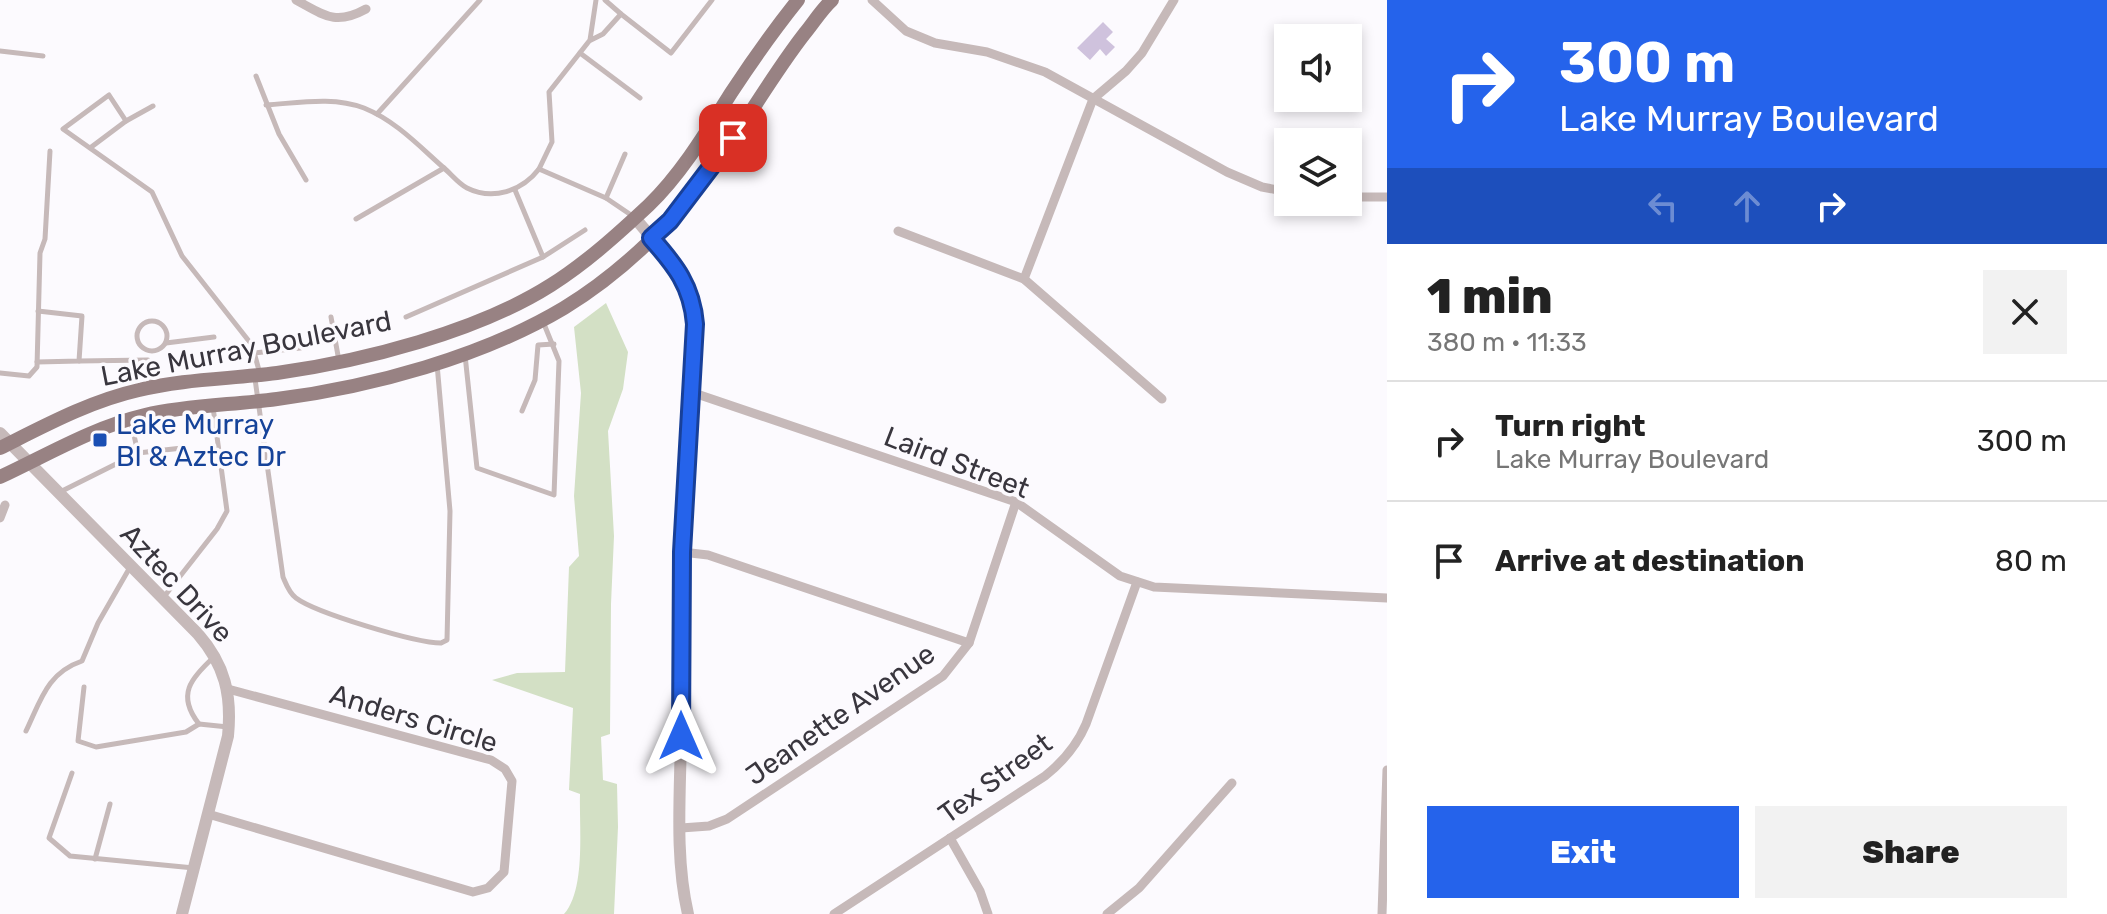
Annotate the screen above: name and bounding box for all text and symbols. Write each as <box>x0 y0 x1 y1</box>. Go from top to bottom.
map controls <box>1274 24 1362 216</box>
button: sound <box>1274 24 1362 112</box>
text: 300 m <box>1559 30 1735 96</box>
icon: right <box>1427 32 1531 136</box>
text: Lake Murray Boulevard <box>1559 97 1939 140</box>
pin <box>699 104 767 172</box>
icon: arrive <box>711 116 755 160</box>
button: layers <box>1274 128 1362 216</box>
icon: left <box>1641 184 1685 228</box>
icon: ahead <box>1725 184 1769 228</box>
icon: right <box>1809 184 1853 228</box>
text: 1 min <box>1427 268 1553 325</box>
button: close <box>1983 270 2067 354</box>
street label: Lake Murray Boulevard <box>98 304 394 393</box>
text: 380 m · 11:33 <box>1427 327 1587 358</box>
place label: Lake Murray Bl & Aztec Dr <box>116 408 286 473</box>
text: Turn right <box>1495 408 1646 444</box>
icon: right <box>1427 419 1471 463</box>
street label: Laird Street <box>880 420 1034 505</box>
text: 300 m <box>1977 423 2067 459</box>
marker: Lake Murray Bl & Aztec Dr <box>91 431 109 449</box>
text: Lake Murray Boulevard <box>1495 444 1769 475</box>
street label: Aztec Drive <box>114 517 240 649</box>
icon: arrive <box>1427 539 1471 583</box>
text: Arrive at destination <box>1495 543 1805 579</box>
text: 80 m <box>1995 543 2067 579</box>
street label: Jeanette Avenue <box>739 637 941 792</box>
street label: Anders Circle <box>326 677 502 760</box>
position arrow <box>639 694 723 778</box>
street label: Tex Street <box>932 726 1058 830</box>
button: Exit <box>1427 806 1739 898</box>
button: Share <box>1755 806 2067 898</box>

